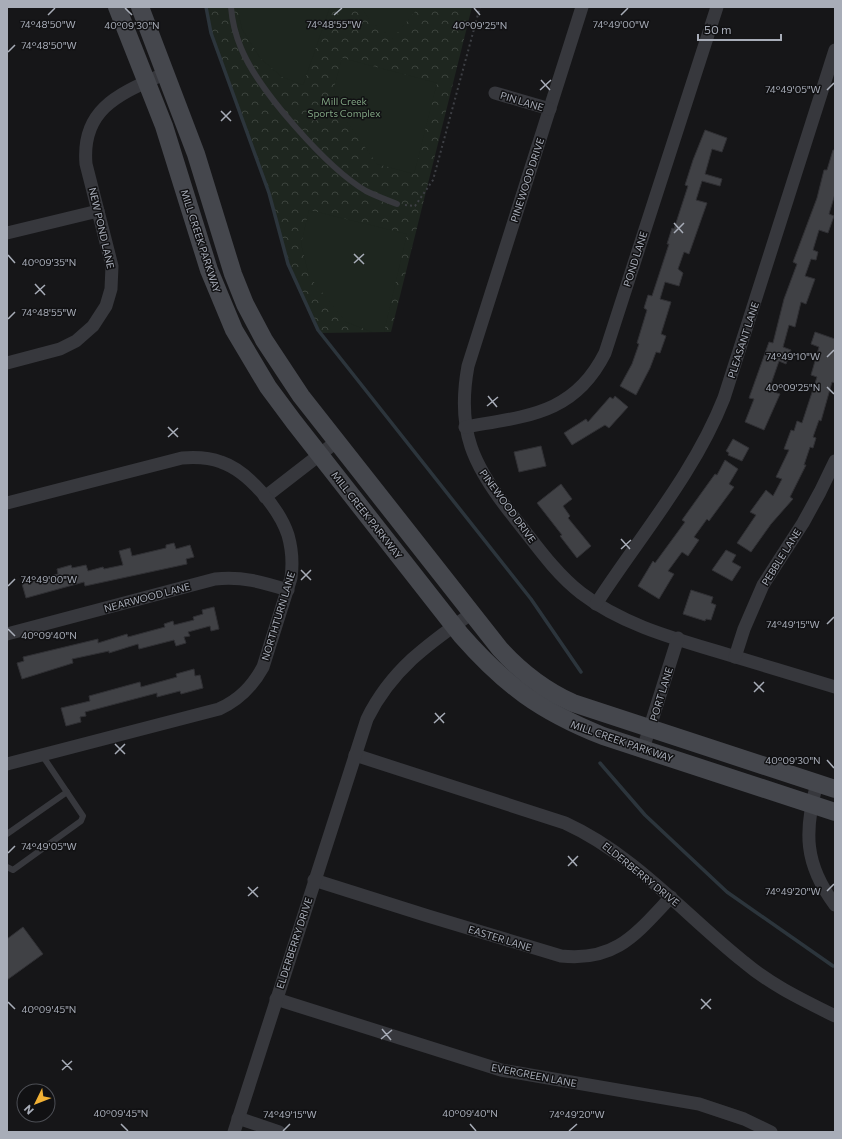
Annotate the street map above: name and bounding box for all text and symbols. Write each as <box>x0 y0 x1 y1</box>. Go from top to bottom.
scale bar <box>698 16 781 42</box>
text: 74°48'50"W <box>20 18 76 30</box>
text: 74°48'55"W <box>307 18 361 30</box>
text: 74°49'00"W <box>593 18 649 30</box>
text: 40°09'30"N <box>104 19 160 31</box>
text: 40°09'25"N <box>453 19 507 31</box>
text: 50 m <box>704 22 732 36</box>
text: 74°48'50"W <box>21 39 77 51</box>
text: 74°49'05"W <box>765 83 821 95</box>
street label: PIN LANE <box>499 89 545 113</box>
park label: Mill Creek Sports Complex <box>308 95 381 119</box>
street label: PINEWOOD DRIVE <box>508 136 546 224</box>
street label: NEW POND LANE <box>87 186 117 270</box>
street label: MILL CREEK PARKWAY <box>179 188 224 295</box>
street label: POND LANE <box>620 230 650 288</box>
text: 40°09'35"N <box>22 256 76 268</box>
street label: PLEASANT LANE <box>725 300 761 380</box>
text: 74°48'55"W <box>22 306 76 318</box>
text: 74°49'10"W <box>766 350 820 362</box>
text: 40°09'25"N <box>766 381 820 393</box>
street label: PINEWOOD DRIVE <box>477 467 539 545</box>
street label: MILL CREEK PARKWAY <box>329 469 405 562</box>
street label: PEBBLE LANE <box>759 526 803 588</box>
street label: NORTHTURN LANE <box>259 570 297 662</box>
text: 74°49'00"W <box>21 573 77 585</box>
street label: NEARWOOD LANE <box>103 580 191 614</box>
text: 74°49'15"W <box>766 618 820 630</box>
text: 40°09'40"N <box>21 629 77 641</box>
street label: PORT LANE <box>647 666 675 722</box>
street label: MILL CREEK PARKWAY <box>569 718 675 764</box>
text: 40°09'30"N <box>765 754 821 766</box>
street label: ELDERBERRY DRIVE <box>600 839 682 909</box>
text: 74°49'05"W <box>21 840 77 852</box>
text: 74°49'20"W <box>765 885 821 897</box>
street label: ELDERBERRY DRIVE <box>274 896 314 990</box>
street label: EASTER LANE <box>467 923 533 953</box>
text: 40°09'45"N <box>22 1003 76 1015</box>
street label: EVERGREEN LANE <box>490 1061 578 1089</box>
north arrow <box>16 1083 56 1123</box>
text: N <box>21 1103 36 1118</box>
text: 40°09'45"N <box>94 1107 148 1119</box>
text: 40°09'40"N <box>442 1107 498 1119</box>
text: 74°49'15"W <box>263 1108 317 1120</box>
text: 74°49'20"W <box>549 1108 605 1120</box>

